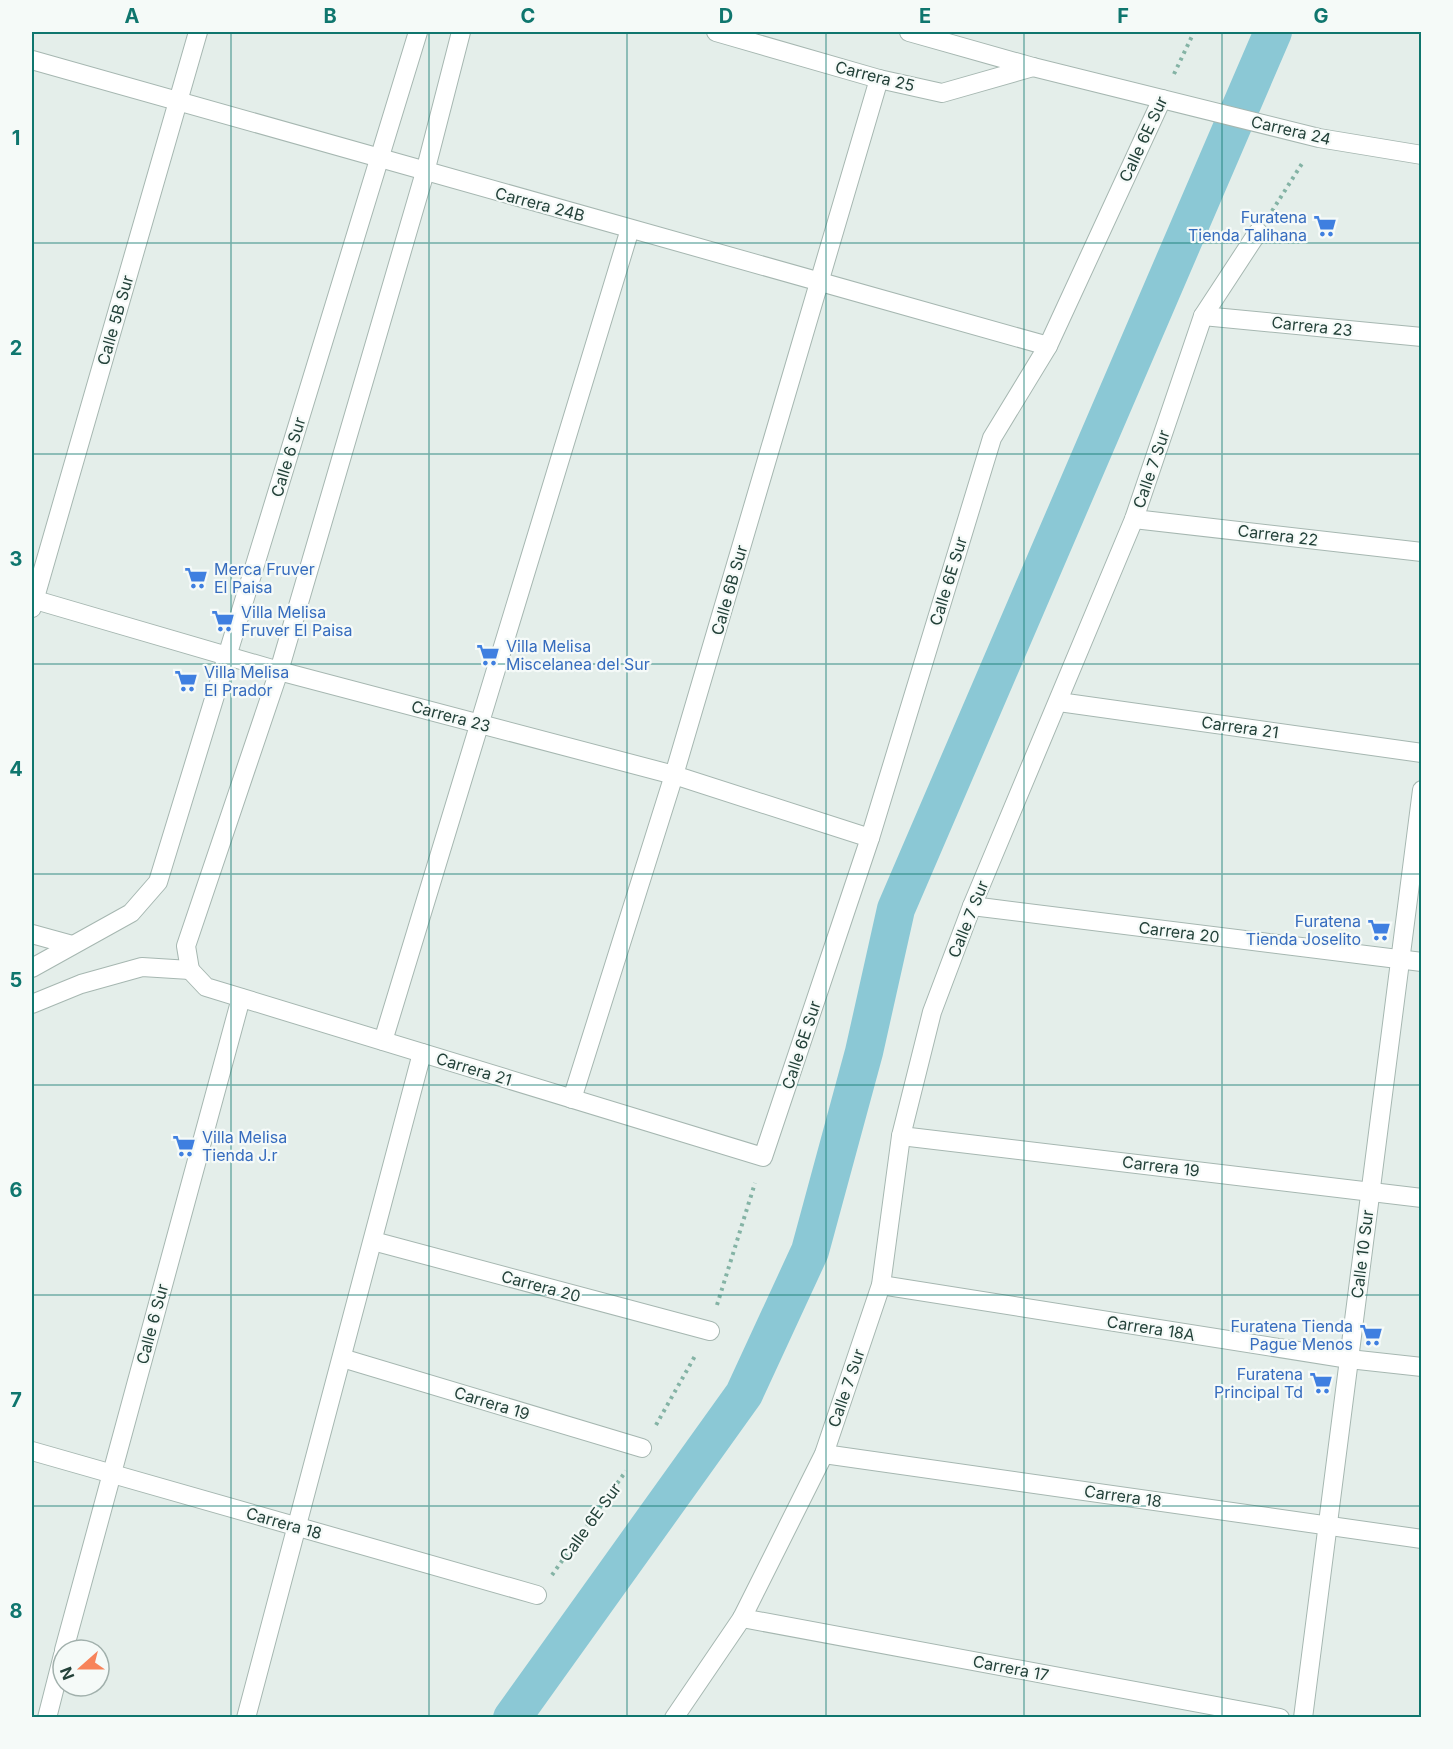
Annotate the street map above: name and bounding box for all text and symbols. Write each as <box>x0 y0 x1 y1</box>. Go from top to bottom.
text: A <box>125 4 140 28</box>
text: B <box>323 4 337 28</box>
text: C <box>521 4 535 28</box>
text: D <box>719 4 733 28</box>
text: E <box>919 4 931 28</box>
text: F <box>1117 4 1129 28</box>
text: G <box>1313 4 1329 28</box>
street label: Carrera 25 <box>833 56 917 96</box>
street label: Calle 6E Sur <box>1114 93 1172 185</box>
street label: Carrera 24 <box>1249 111 1333 149</box>
text: 1 <box>12 126 20 150</box>
street label: Carrera 24B <box>493 182 587 226</box>
place label: Furatena Tienda Talihana <box>1188 207 1307 245</box>
supermarket icon: Furatena Tienda Talihana <box>1312 213 1338 239</box>
street label: Calle 5B Sur <box>93 273 137 367</box>
street label: Carrera 23 <box>1271 312 1353 340</box>
text: 2 <box>10 336 22 360</box>
street label: Calle 6 Sur <box>266 415 310 499</box>
street label: Calle 7 Sur <box>1128 427 1174 511</box>
street label: Carrera 22 <box>1237 520 1319 550</box>
street label: Calle 6E Sur <box>925 534 971 628</box>
street label: Calle 6B Sur <box>707 543 751 637</box>
text: 3 <box>10 547 22 571</box>
place label: Merca Fruver El Paisa <box>214 559 315 597</box>
supermarket icon: Merca Fruver El Paisa <box>183 565 209 591</box>
place label: Villa Melisa Fruver El Paisa <box>241 602 353 640</box>
supermarket icon: Villa Melisa Fruver El Paisa <box>210 608 236 634</box>
place label: Villa Melisa Miscelanea del Sur <box>506 636 650 674</box>
supermarket icon: Villa Melisa Miscelanea del Sur <box>475 642 501 668</box>
place label: Villa Melisa El Prador <box>204 662 289 700</box>
supermarket icon: Villa Melisa El Prador <box>173 668 199 694</box>
street label: Carrera 23 <box>409 696 493 736</box>
street label: Carrera 21 <box>1200 712 1280 742</box>
text: 4 <box>9 757 23 781</box>
street label: Calle 7 Sur <box>943 877 993 961</box>
place label: Furatena Tienda Joselito <box>1246 911 1361 949</box>
street label: Carrera 20 <box>1137 917 1221 947</box>
supermarket icon: Furatena Tienda Joselito <box>1366 917 1392 943</box>
text: 5 <box>10 968 22 992</box>
street label: Calle 6E Sur <box>777 998 825 1092</box>
street label: Carrera 21 <box>434 1048 514 1090</box>
place label: Villa Melisa Tienda J.r <box>202 1127 287 1165</box>
supermarket icon: Villa Melisa Tienda J.r <box>171 1133 197 1159</box>
street label: Carrera 19 <box>1121 1151 1201 1181</box>
text: 6 <box>10 1178 23 1202</box>
street label: Calle 10 Sur <box>1347 1209 1377 1299</box>
street label: Carrera 20 <box>499 1266 583 1306</box>
street label: Calle 6 Sur <box>132 1282 172 1366</box>
street label: Carrera 18A <box>1105 1311 1197 1345</box>
place label: Furatena Tienda Pague Menos <box>1231 1316 1353 1354</box>
supermarket icon: Furatena Tienda Pague Menos <box>1358 1322 1384 1348</box>
street label: Calle 7 Sur <box>823 1346 869 1430</box>
place label: Furatena Principal Td <box>1214 1364 1303 1402</box>
supermarket icon: Furatena Principal Td <box>1308 1370 1334 1396</box>
street label: Carrera 19 <box>452 1382 532 1424</box>
text: 7 <box>10 1388 22 1412</box>
street label: Calle 6E Sur <box>555 1479 625 1565</box>
street label: Carrera 18 <box>1083 1481 1163 1511</box>
street label: Carrera 18 <box>244 1503 324 1543</box>
text: 8 <box>9 1599 23 1623</box>
north arrow <box>51 1638 111 1698</box>
street label: Carrera 17 <box>971 1651 1051 1685</box>
text: N <box>55 1664 79 1683</box>

